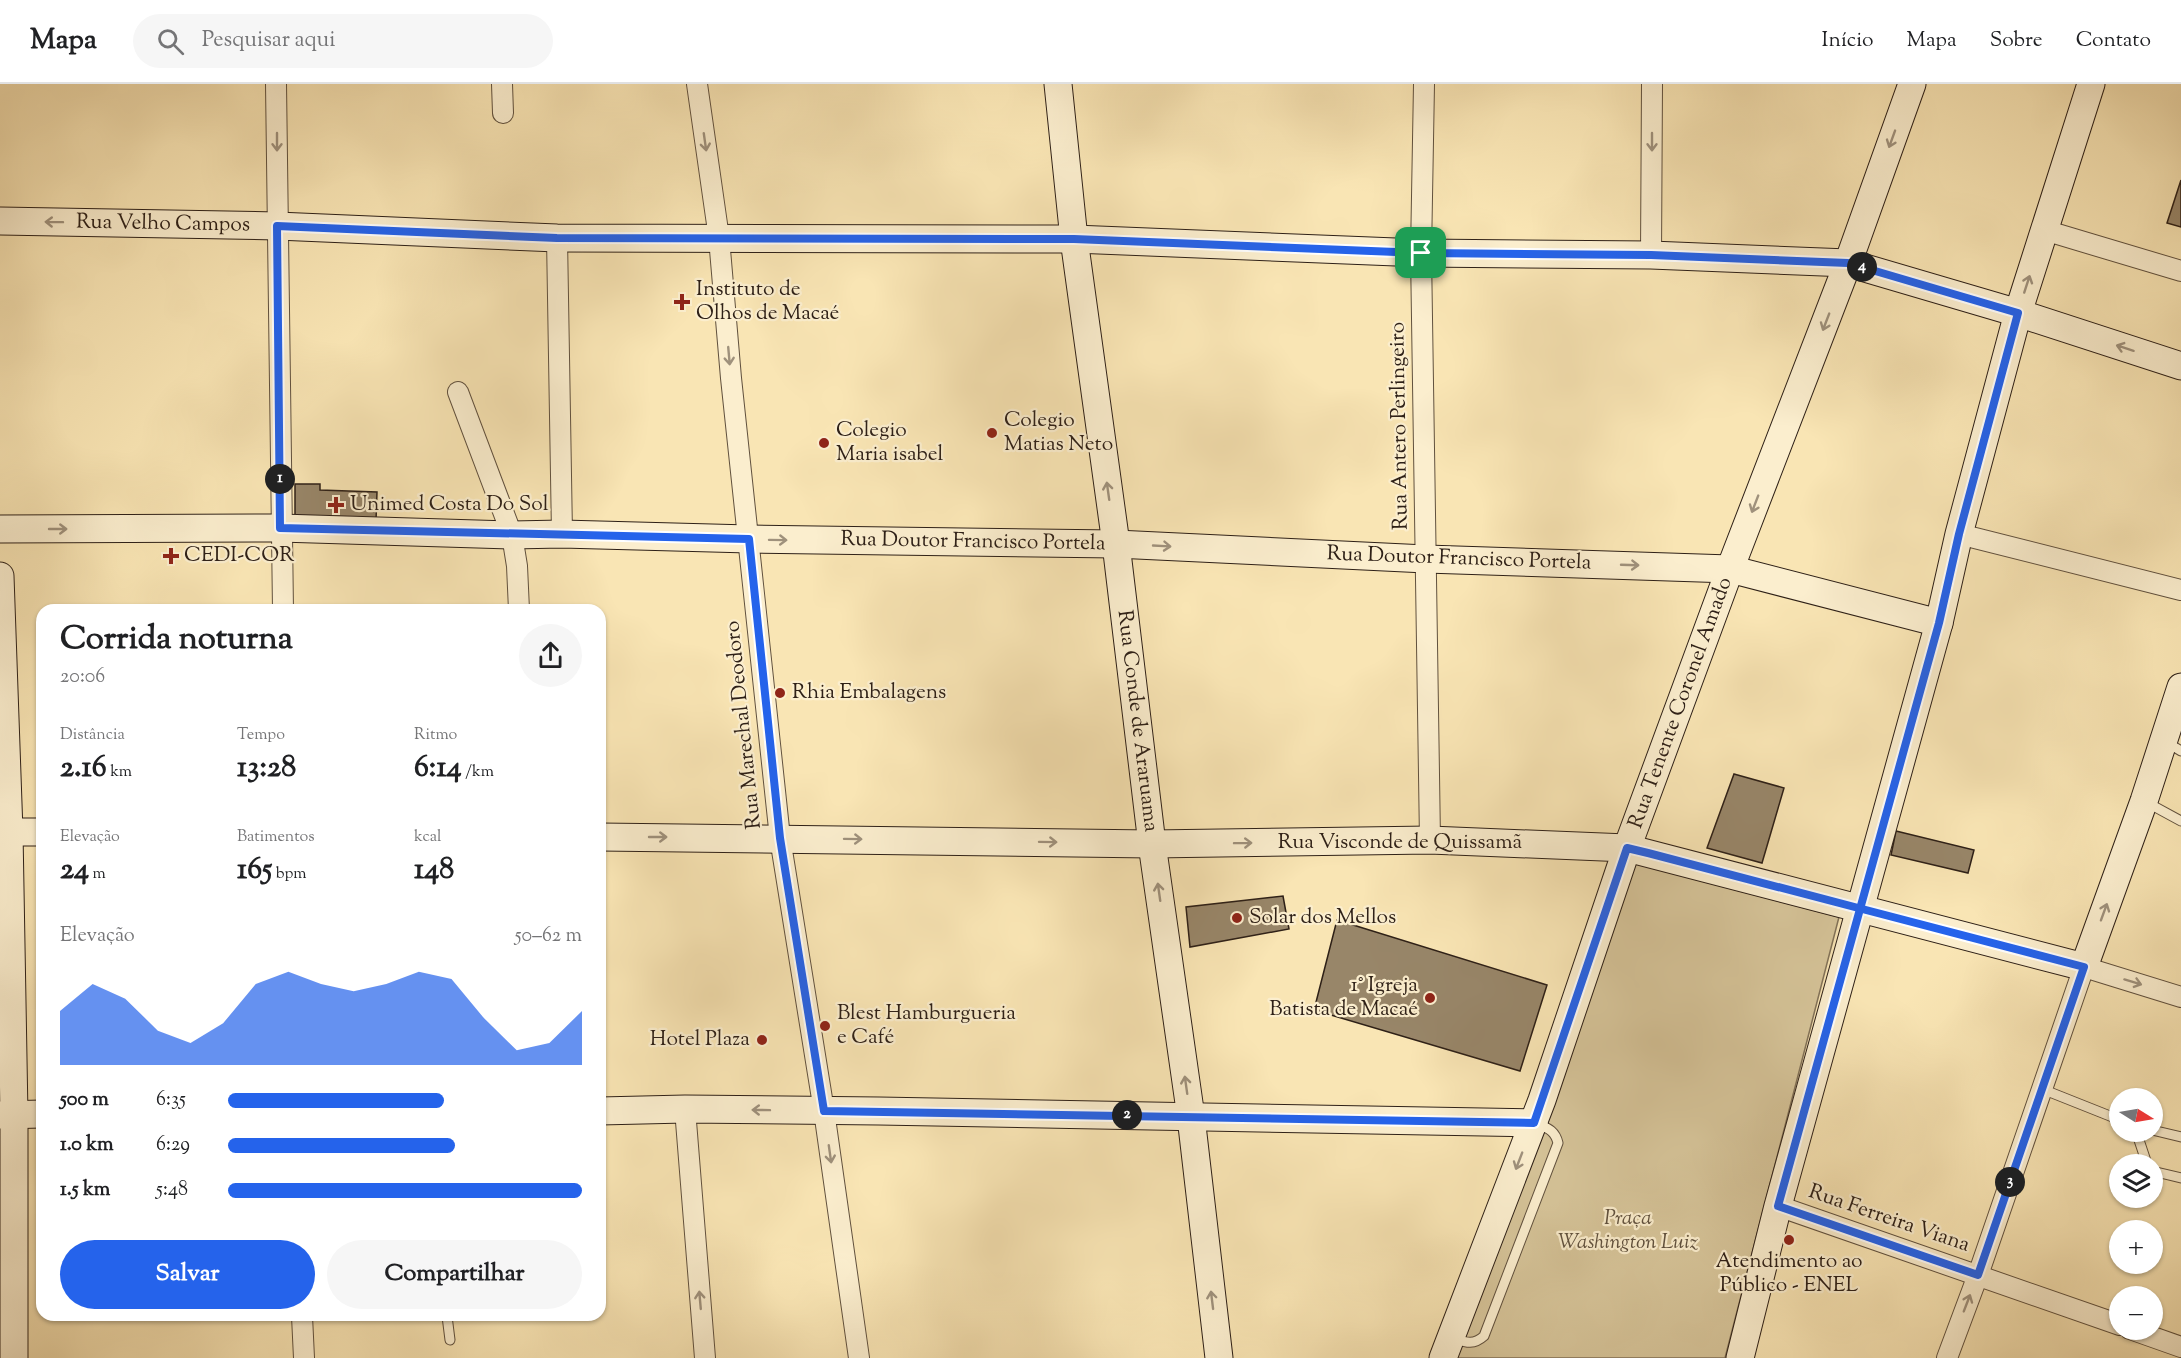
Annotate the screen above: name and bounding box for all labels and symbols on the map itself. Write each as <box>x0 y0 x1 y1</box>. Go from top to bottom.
one-way arrow <box>1885 129 1896 148</box>
one-way arrow <box>271 132 283 152</box>
one-way arrow <box>700 132 711 151</box>
one-way arrow <box>1646 132 1658 152</box>
street label: Rua Velho Campos <box>76 207 250 241</box>
one-way arrow <box>44 216 64 228</box>
pin <box>1395 227 1446 278</box>
pin: 4 <box>1847 252 1877 282</box>
place label: Instituto de Olhos de Macaé <box>696 275 839 329</box>
one-way arrow <box>2022 275 2033 294</box>
marker: Instituto de Olhos de Macaé <box>673 293 691 311</box>
one-way arrow <box>1819 312 1830 331</box>
street label: Rua Antero Perlingeiro <box>1383 322 1417 530</box>
one-way arrow <box>2116 341 2135 352</box>
one-way arrow <box>724 346 735 366</box>
place label: Colegio Matias Neto <box>1004 406 1113 460</box>
place label: Colegio Maria isabel <box>836 416 944 470</box>
marker: Colegio Matias Neto <box>985 426 999 440</box>
marker: Colegio Maria isabel <box>817 436 831 450</box>
pin: 1 <box>265 464 295 494</box>
one-way arrow <box>1103 481 1114 501</box>
place label: Unimed Costa Do Sol <box>350 490 549 520</box>
one-way arrow <box>1749 494 1760 513</box>
marker: Unimed Costa Do Sol <box>327 496 345 514</box>
one-way arrow <box>48 523 68 535</box>
street label: Rua Doutor Francisco Portela <box>840 525 1106 559</box>
one-way arrow <box>768 534 788 546</box>
street label: Rua Doutor Francisco Portela <box>1326 539 1592 579</box>
place label: CEDI-COR <box>184 541 294 571</box>
one-way arrow <box>1152 541 1172 552</box>
marker: CEDI-COR <box>162 547 180 565</box>
one-way arrow <box>1619 560 1639 571</box>
street label: Rua Tenente Coronel Amado <box>1622 573 1740 833</box>
street label: Rua Conde de Araruama <box>1109 608 1166 834</box>
street label: Rua Marechal Deodoro <box>718 619 770 831</box>
place label: Rhia Embalagens <box>792 678 946 708</box>
marker: Rhia Embalagens <box>773 686 787 700</box>
street label: Rua Visconde de Quissamã <box>1278 828 1523 858</box>
one-way arrow <box>648 831 668 843</box>
one-way arrow <box>843 833 863 845</box>
one-way arrow <box>1038 836 1058 848</box>
one-way arrow <box>1233 837 1253 848</box>
one-way arrow <box>1154 883 1165 903</box>
place label: Solar dos Mellos <box>1249 903 1396 933</box>
one-way arrow <box>2099 903 2110 922</box>
marker: Solar dos Mellos <box>1230 911 1244 925</box>
place label: 1° Igreja Batista de Macaé <box>1269 971 1418 1025</box>
one-way arrow <box>2123 977 2142 988</box>
marker: 1° Igreja Batista de Macaé <box>1423 991 1437 1005</box>
place label: Blest Hamburgueria e Café <box>837 999 1016 1053</box>
marker: Blest Hamburgueria e Café <box>818 1019 832 1033</box>
place label: Hotel Plaza <box>650 1025 750 1055</box>
marker: Hotel Plaza <box>755 1033 769 1047</box>
one-way arrow <box>1181 1076 1192 1096</box>
north arrow <box>2109 1088 2163 1142</box>
pin: 2 <box>1112 1100 1142 1130</box>
one-way arrow <box>752 1104 772 1116</box>
one-way arrow <box>825 1143 836 1163</box>
one-way arrow <box>1513 1151 1524 1170</box>
pin: 3 <box>1995 1167 2025 1197</box>
street label: Rua Ferreira Viana <box>1804 1177 1974 1261</box>
park label: Praça Washington Luiz <box>1558 1204 1698 1258</box>
marker: Atendimento ao Público - ENEL <box>1782 1233 1796 1247</box>
place label: Atendimento ao Público - ENEL <box>1716 1247 1863 1301</box>
one-way arrow <box>695 1290 706 1310</box>
one-way arrow <box>1206 1290 1217 1310</box>
one-way arrow <box>1963 1294 1974 1313</box>

